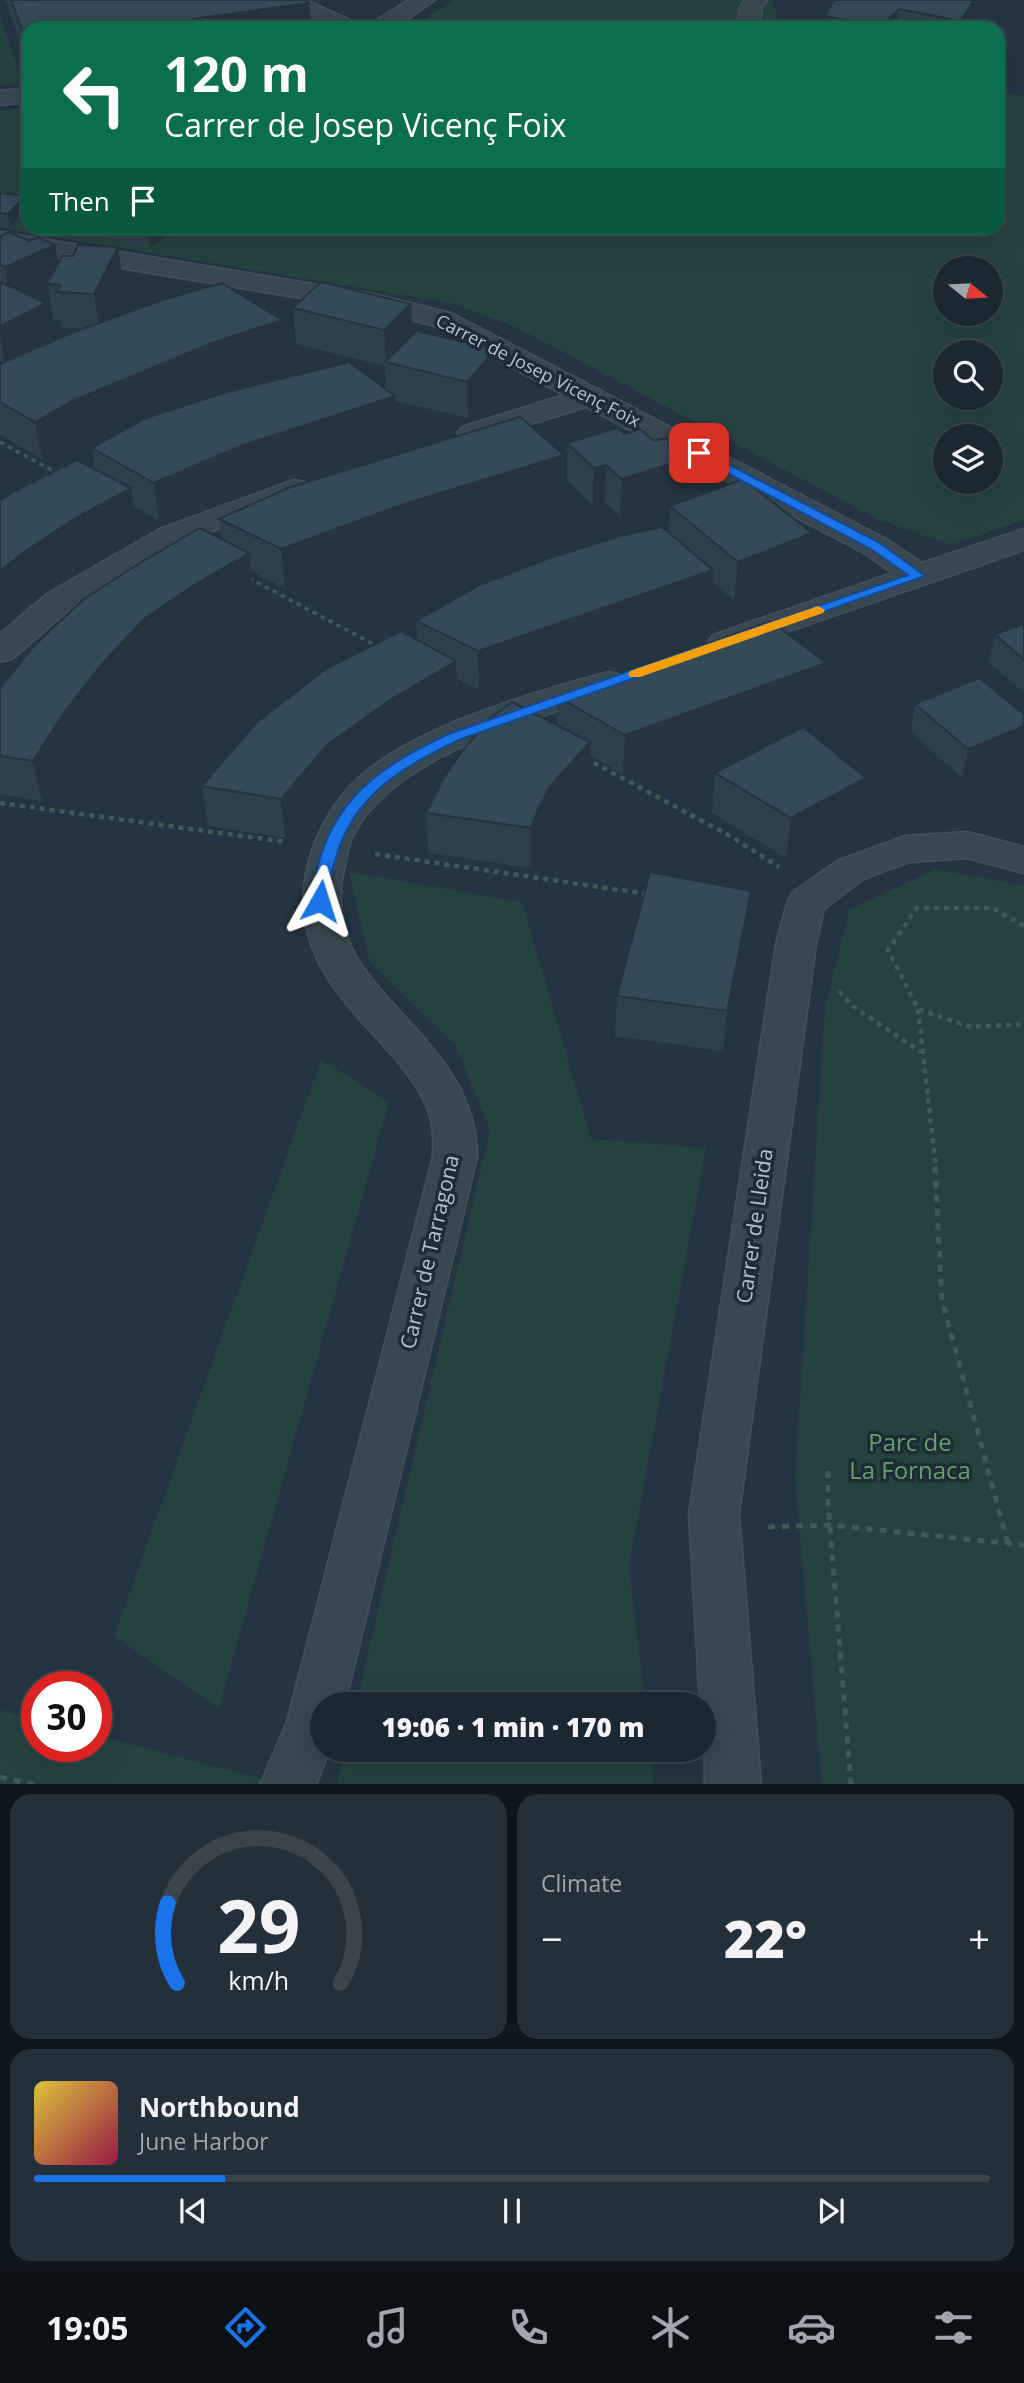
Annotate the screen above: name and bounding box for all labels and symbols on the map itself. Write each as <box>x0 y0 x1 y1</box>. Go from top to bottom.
north arrow <box>933 256 1003 326</box>
street label: Carrer de Josep Vicenç Foix <box>432 308 645 432</box>
pin <box>669 423 729 483</box>
position arrow <box>283 864 357 938</box>
street label: Carrer de Lleida <box>729 1147 779 1305</box>
street label: Carrer de Tarragona <box>393 1152 465 1352</box>
park label: Parc de La Fornaca <box>849 1425 971 1486</box>
speed limit sign: 30 <box>21 1671 112 1762</box>

